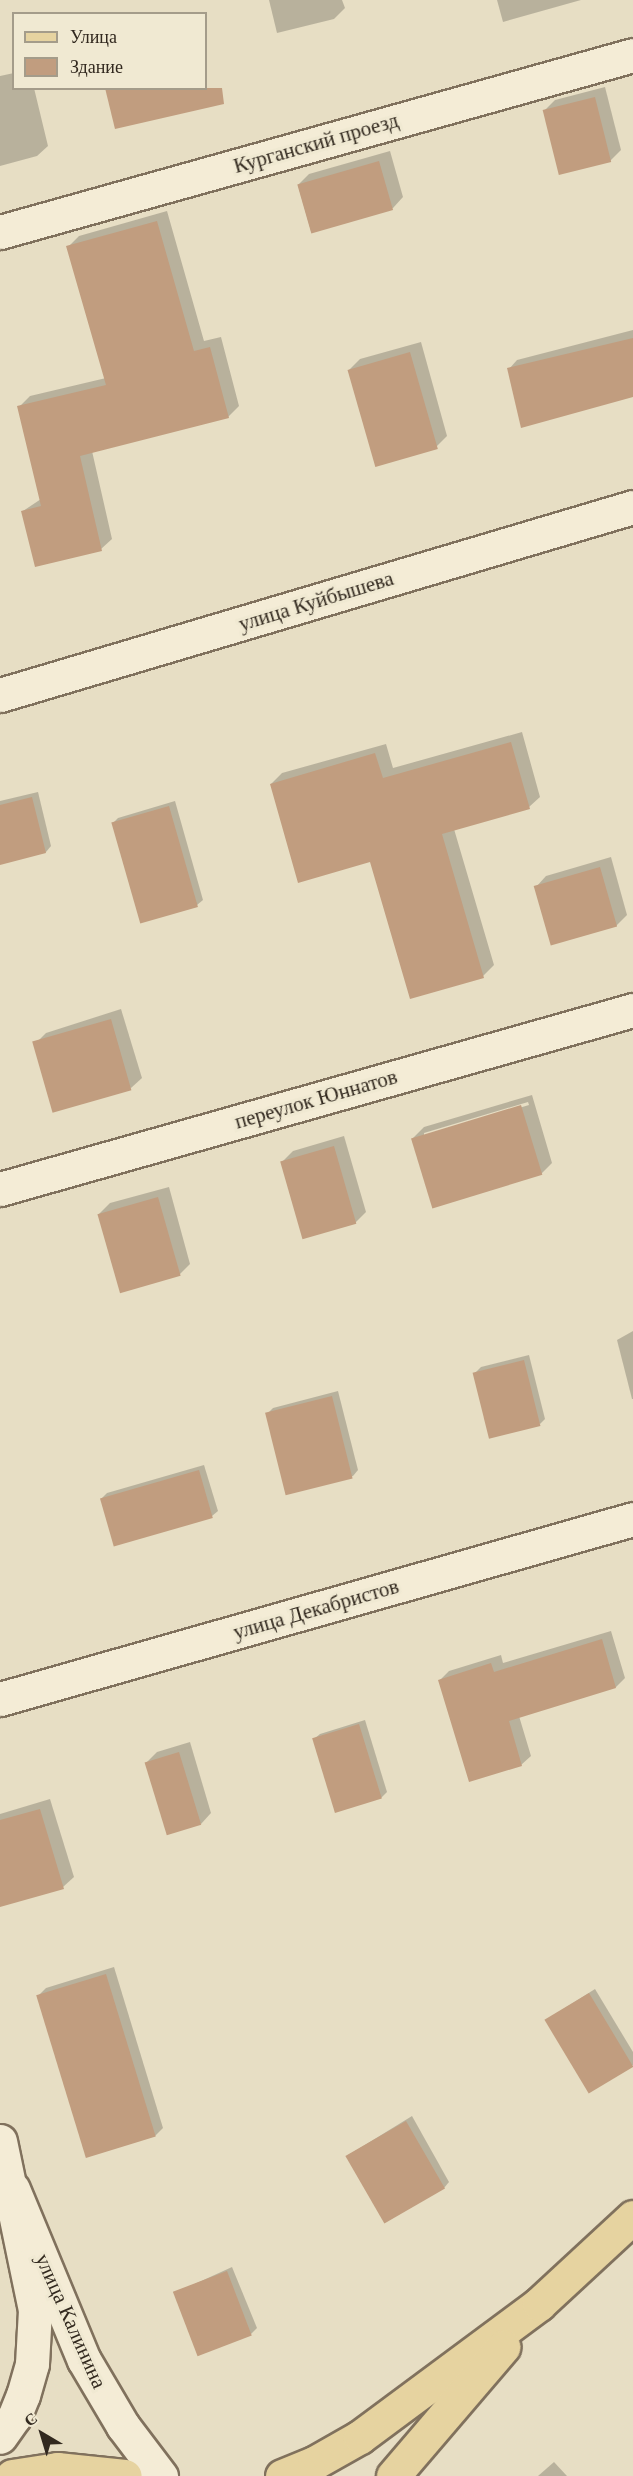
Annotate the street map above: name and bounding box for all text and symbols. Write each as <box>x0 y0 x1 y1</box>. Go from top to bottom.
legend <box>12 12 207 90</box>
text: Улица <box>70 27 117 47</box>
text: Здание <box>70 57 123 77</box>
street label: Курганский проезд <box>231 107 401 179</box>
street label: улица Куйбышева <box>236 565 396 637</box>
street label: переулок Юннатов <box>232 1064 400 1134</box>
street label: улица Декабристов <box>230 1573 402 1645</box>
street label: улица Калинина <box>30 2250 112 2392</box>
north arrow <box>12 2404 72 2464</box>
text: С <box>21 2409 40 2430</box>

